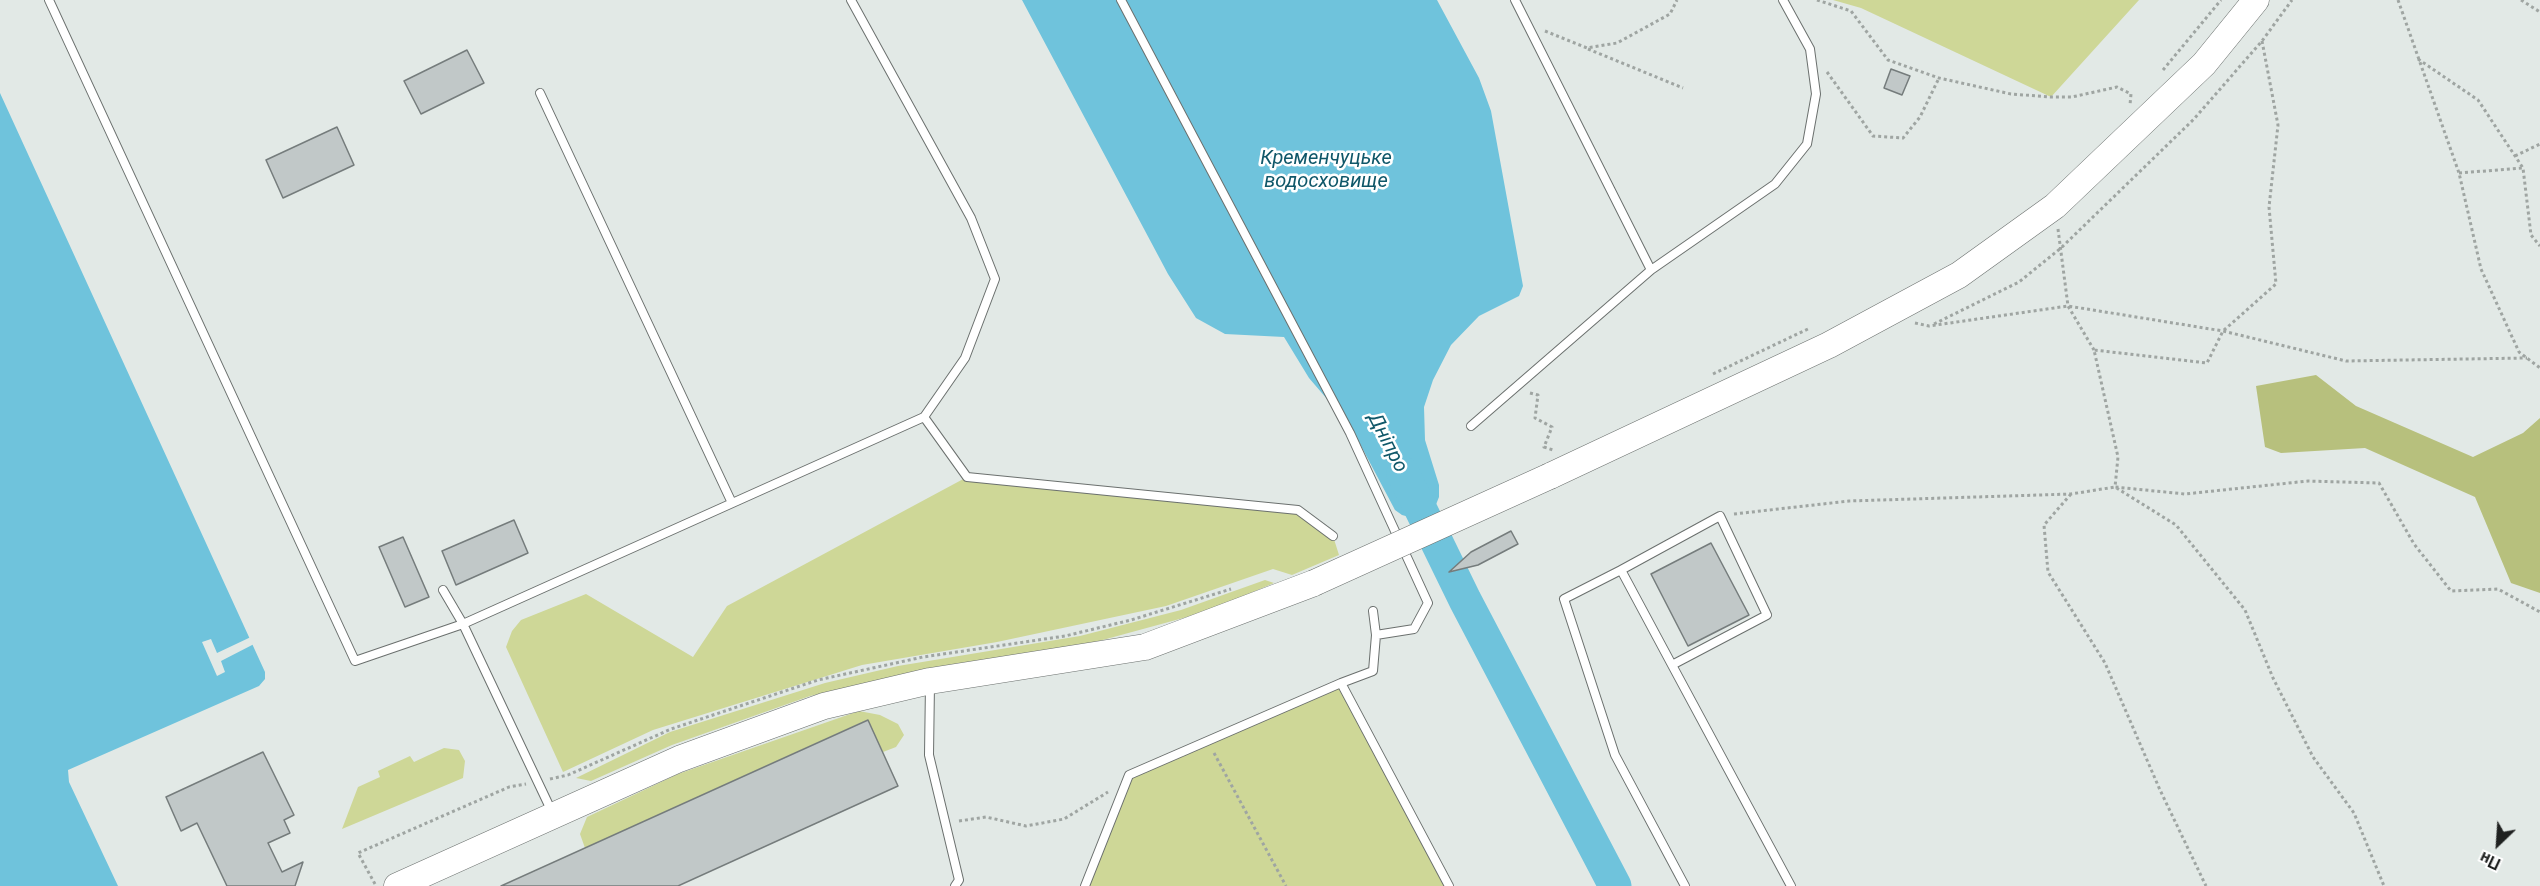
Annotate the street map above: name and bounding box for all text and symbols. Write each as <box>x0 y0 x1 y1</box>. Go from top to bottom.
water label: Кременчуцьке водосховище <box>1260 147 1392 194</box>
water label: Дніпро <box>1362 409 1412 477</box>
north arrow <box>2468 814 2528 874</box>
text: Пн <box>2477 848 2503 874</box>

